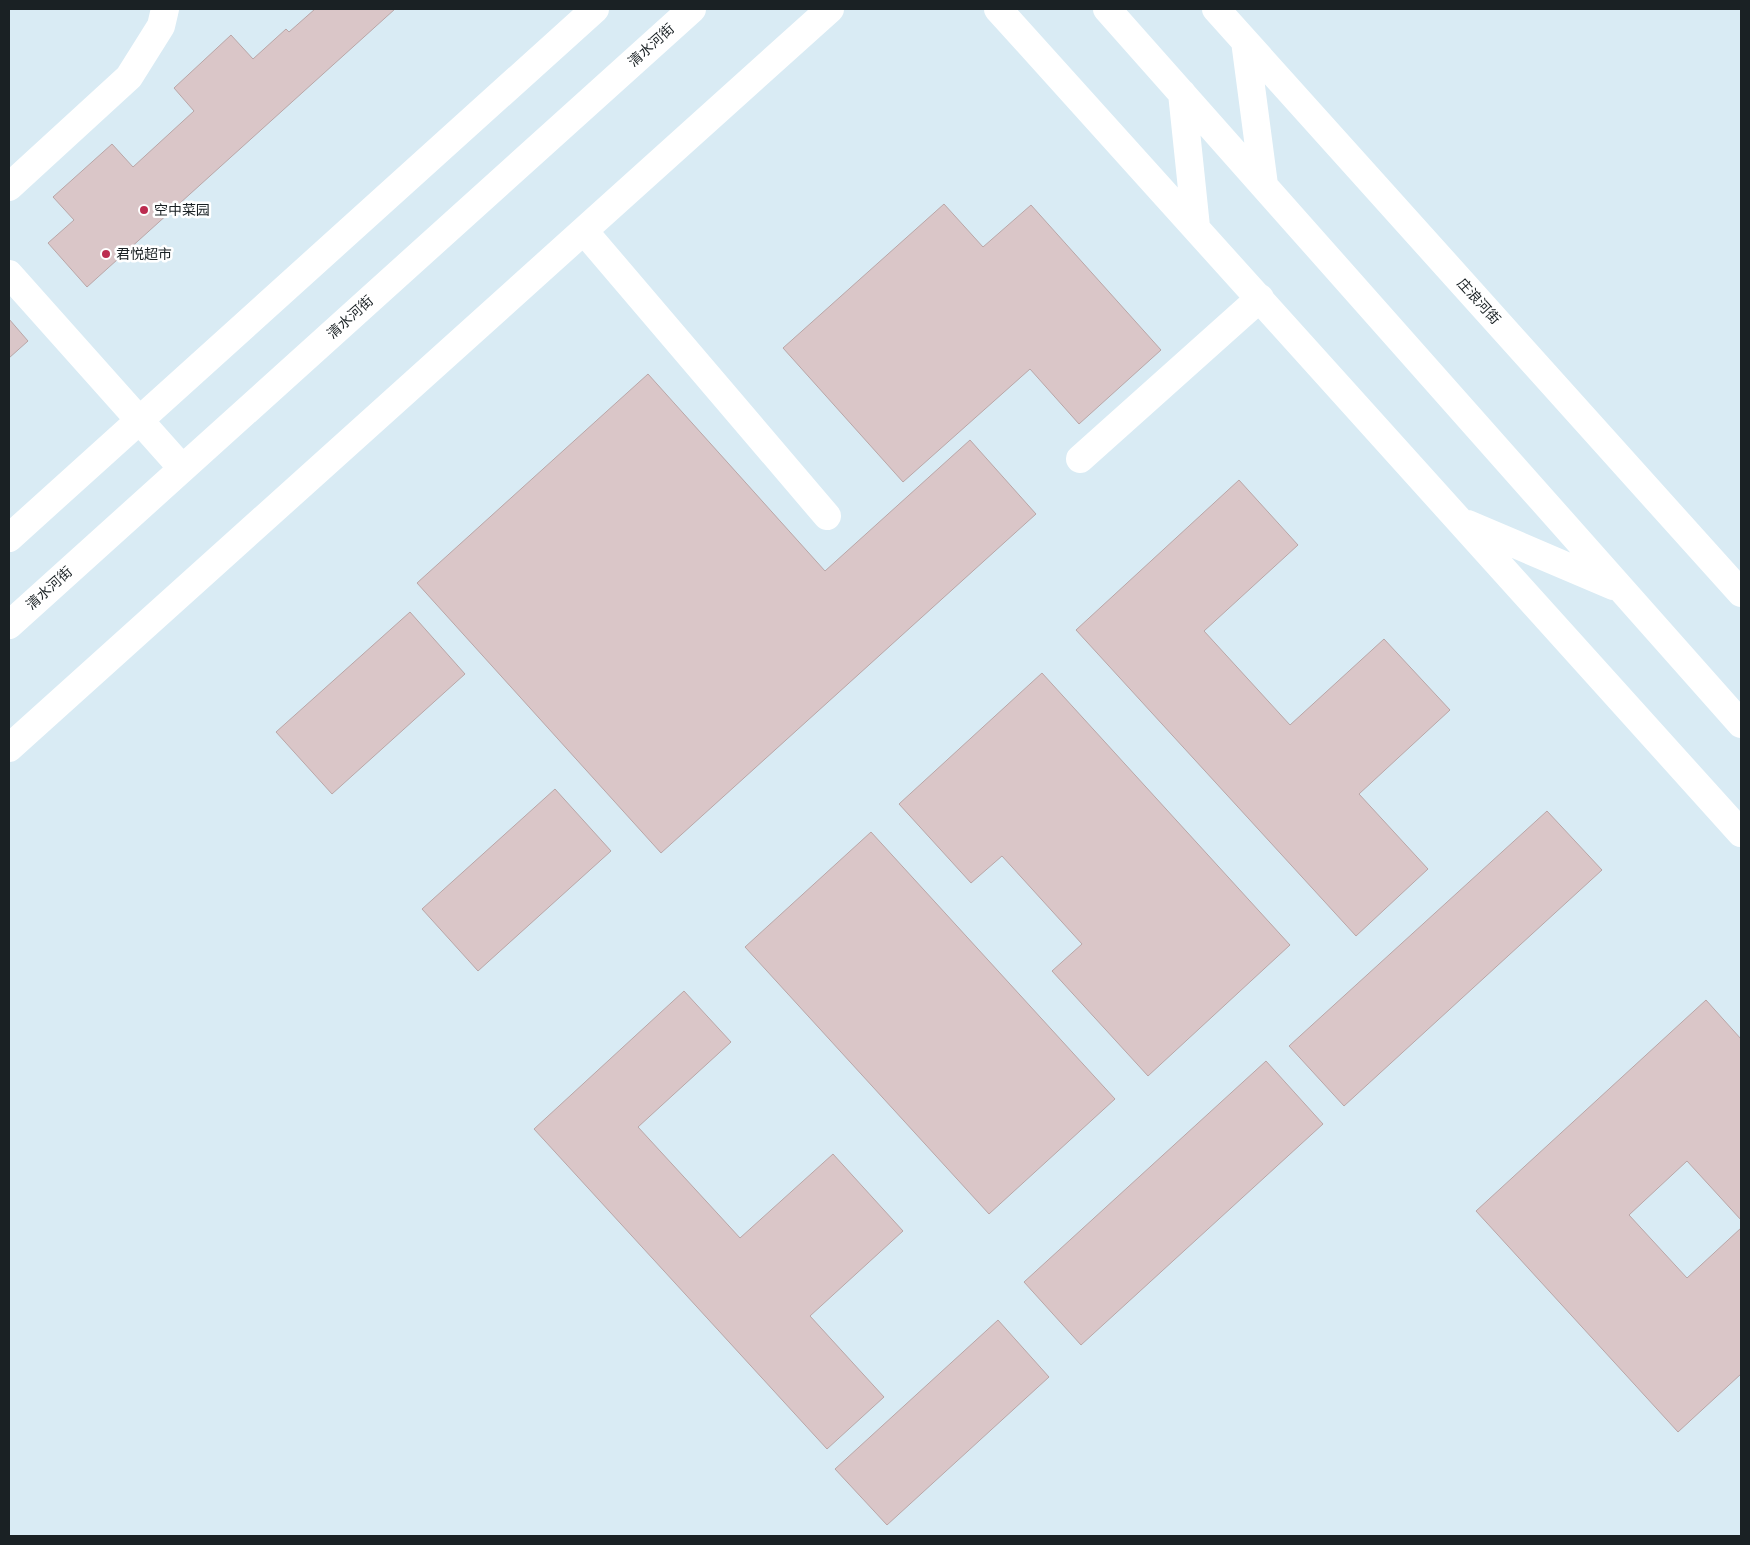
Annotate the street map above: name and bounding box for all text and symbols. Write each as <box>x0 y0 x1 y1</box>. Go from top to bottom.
street label: 清水河街 <box>625 20 677 70</box>
place label: 空中菜园 <box>154 202 210 218</box>
marker: 空中菜园 <box>138 204 150 216</box>
place label: 君悦超市 <box>116 246 172 262</box>
marker: 君悦超市 <box>100 248 112 260</box>
street label: 庄浪河街 <box>1454 275 1504 327</box>
street label: 清水河街 <box>324 292 376 342</box>
street label: 清水河街 <box>23 563 75 613</box>

